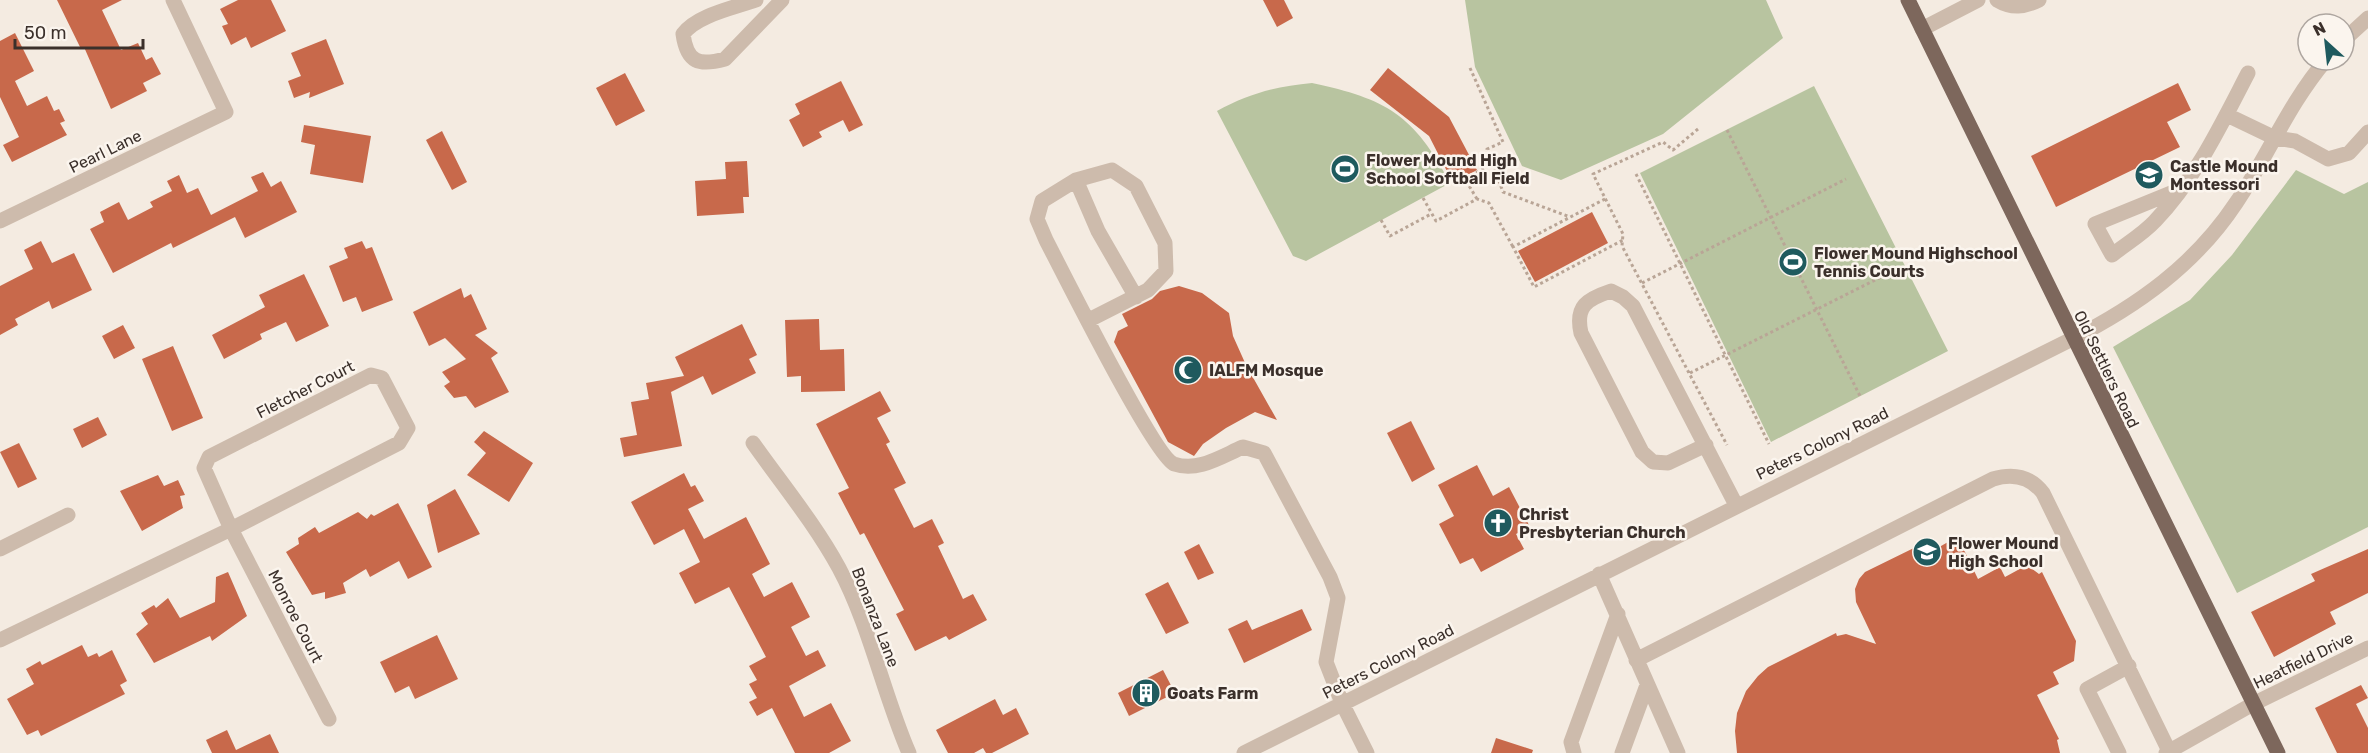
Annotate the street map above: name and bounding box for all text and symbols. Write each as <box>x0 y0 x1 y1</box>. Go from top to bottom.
scale bar <box>15 12 142 50</box>
north arrow <box>2296 12 2356 72</box>
text: N <box>2310 18 2329 40</box>
text: 50 m <box>24 22 67 44</box>
street label: Pearl Lane <box>66 126 145 177</box>
place label: Flower Mound High School Softball Field <box>1366 151 1530 188</box>
sports icon: Flower Mound High School Softball Field <box>1329 153 1361 185</box>
place label: Castle Mound Montessori <box>2170 157 2278 194</box>
school or university icon: Castle Mound Montessori <box>2133 159 2165 191</box>
place label: Flower Mound Highschool Tennis Courts <box>1814 244 2018 281</box>
sports icon: Flower Mound Highschool Tennis Courts <box>1777 246 1809 278</box>
street label: Old Settlers Road <box>2070 307 2143 431</box>
mosque icon: IALFM Mosque <box>1172 354 1204 386</box>
street label: Fletcher Court <box>253 357 357 422</box>
place label: IALFM Mosque <box>1209 361 1323 380</box>
street label: Peters Colony Road <box>1753 403 1892 484</box>
place label: Christ Presbyterian Church <box>1519 505 1686 542</box>
church icon: Christ Presbyterian Church <box>1482 507 1514 539</box>
place label: Flower Mound High School <box>1948 534 2059 571</box>
school or university icon: Flower Mound High School <box>1911 536 1943 568</box>
street label: Bonanza Lane <box>848 565 903 670</box>
street label: Monroe Court <box>264 567 327 666</box>
street label: Peters Colony Road <box>1319 620 1457 703</box>
street label: Heatfield Drive <box>2250 628 2356 693</box>
building icon: Goats Farm <box>1130 677 1162 709</box>
place label: Goats Farm <box>1167 684 1258 703</box>

